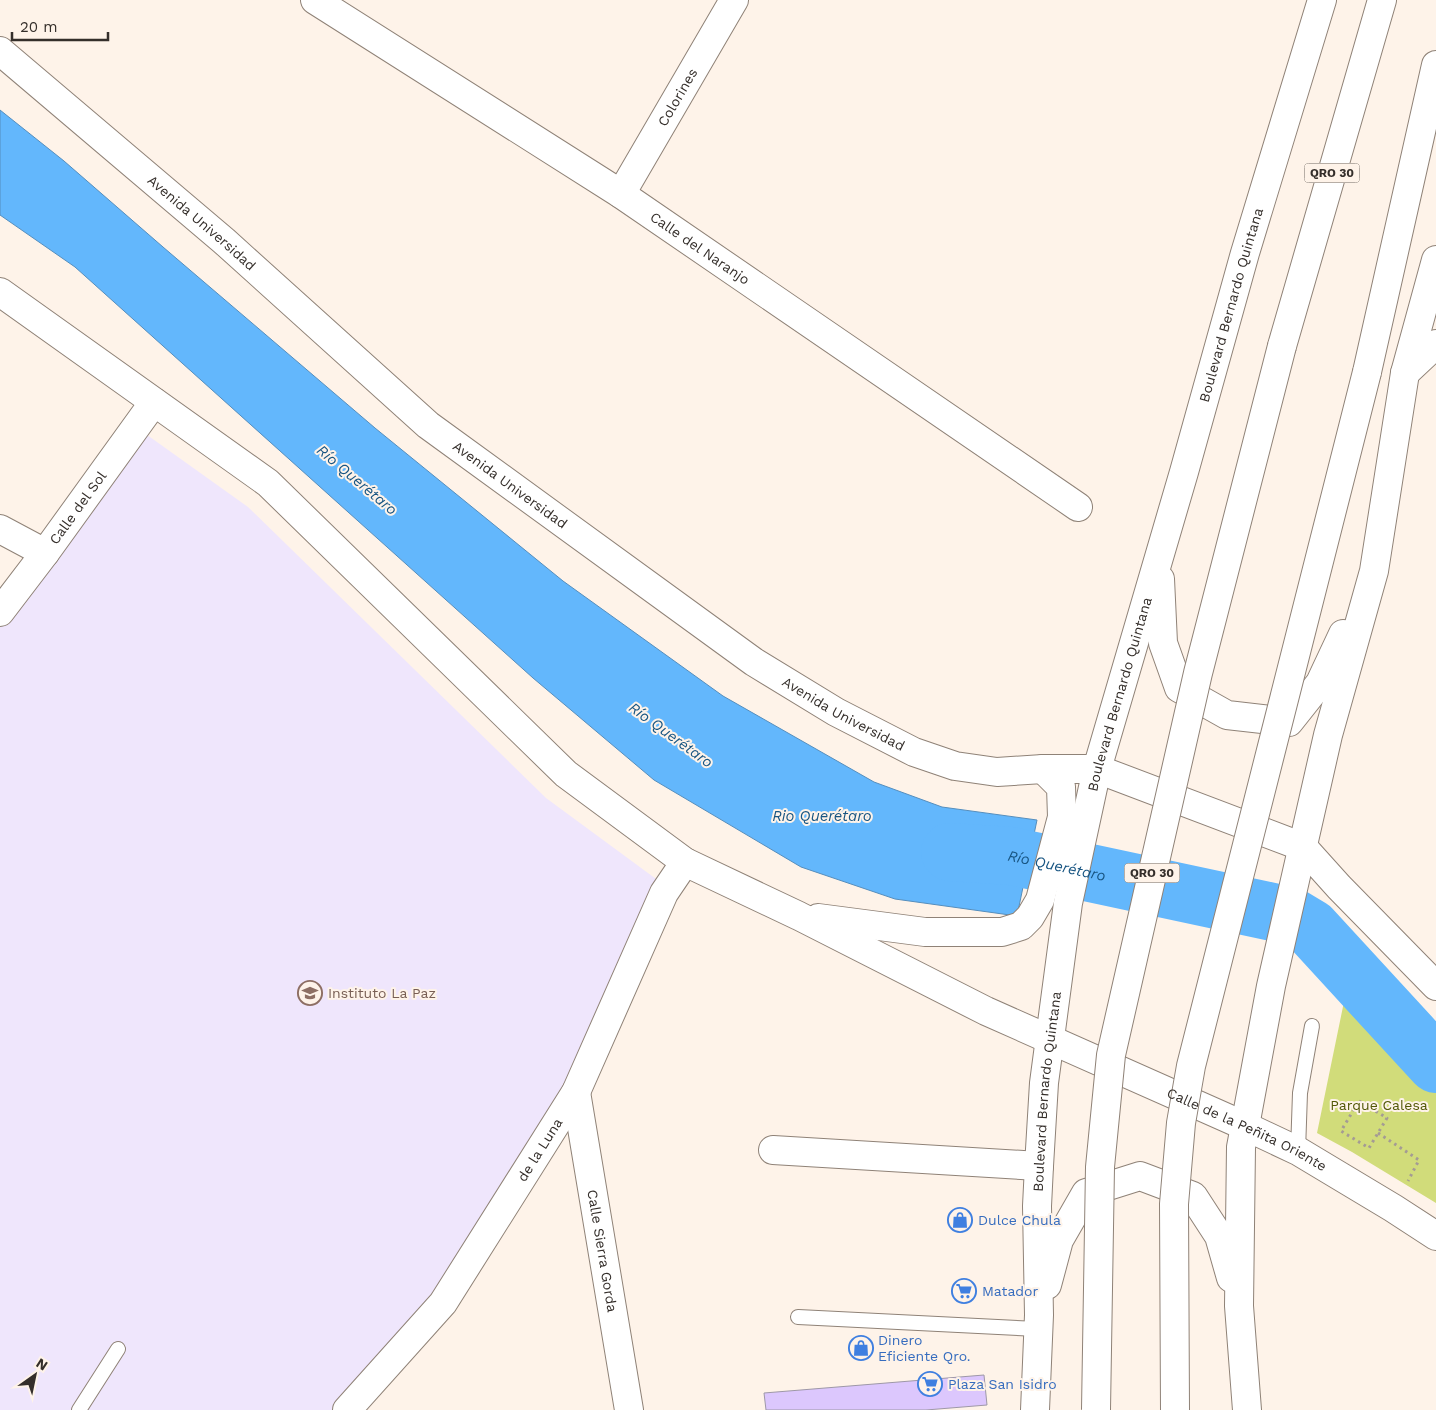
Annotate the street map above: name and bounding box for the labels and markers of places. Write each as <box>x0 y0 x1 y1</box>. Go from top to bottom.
school or university icon: Instituto La Paz <box>297 980 323 1006</box>
place label: Instituto La Paz <box>328 985 436 1001</box>
shop icon: Dulce Chula <box>947 1207 973 1233</box>
place label: Dulce Chula <box>978 1212 1061 1228</box>
supermarket icon: Matador <box>951 1278 977 1304</box>
place label: Matador <box>982 1283 1038 1299</box>
place label: Dinero Eficiente Qro. <box>878 1332 971 1364</box>
shop icon: Dinero Eficiente Qro. <box>848 1335 874 1361</box>
supermarket icon: Plaza San Isidro <box>917 1371 943 1397</box>
place label: Plaza San Isidro <box>948 1376 1057 1392</box>

